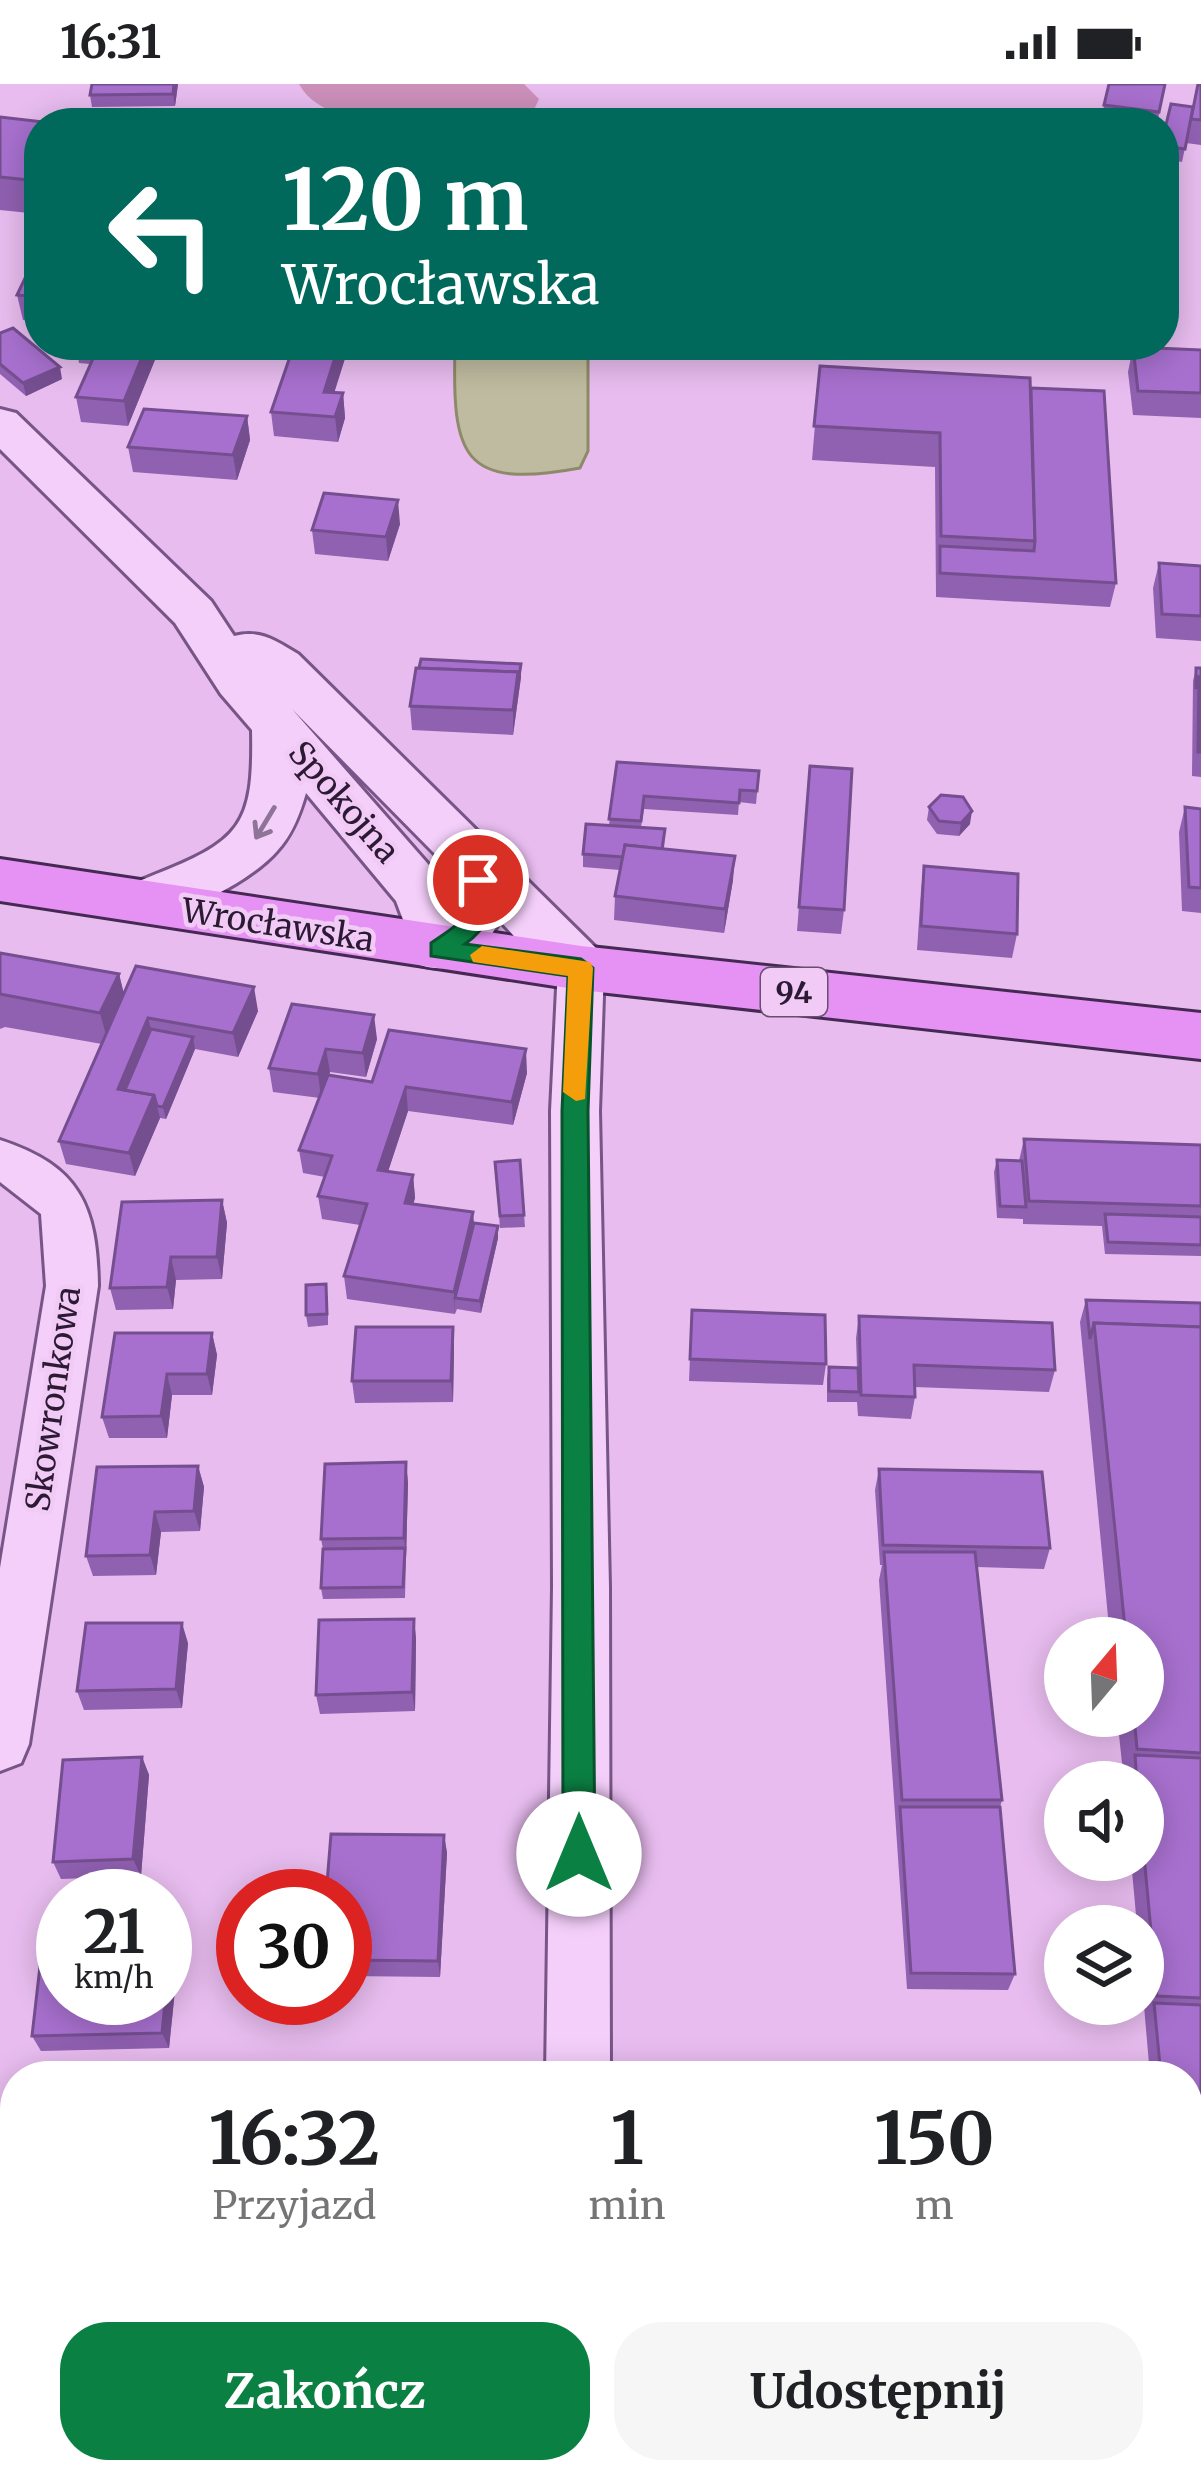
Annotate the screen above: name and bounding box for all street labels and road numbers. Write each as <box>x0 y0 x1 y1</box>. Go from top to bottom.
street label: Spokojna <box>280 733 408 871</box>
street label: Wrocławska <box>178 889 377 960</box>
road number: 94 <box>761 968 827 1016</box>
street label: Skowronkowa <box>17 1284 89 1514</box>

